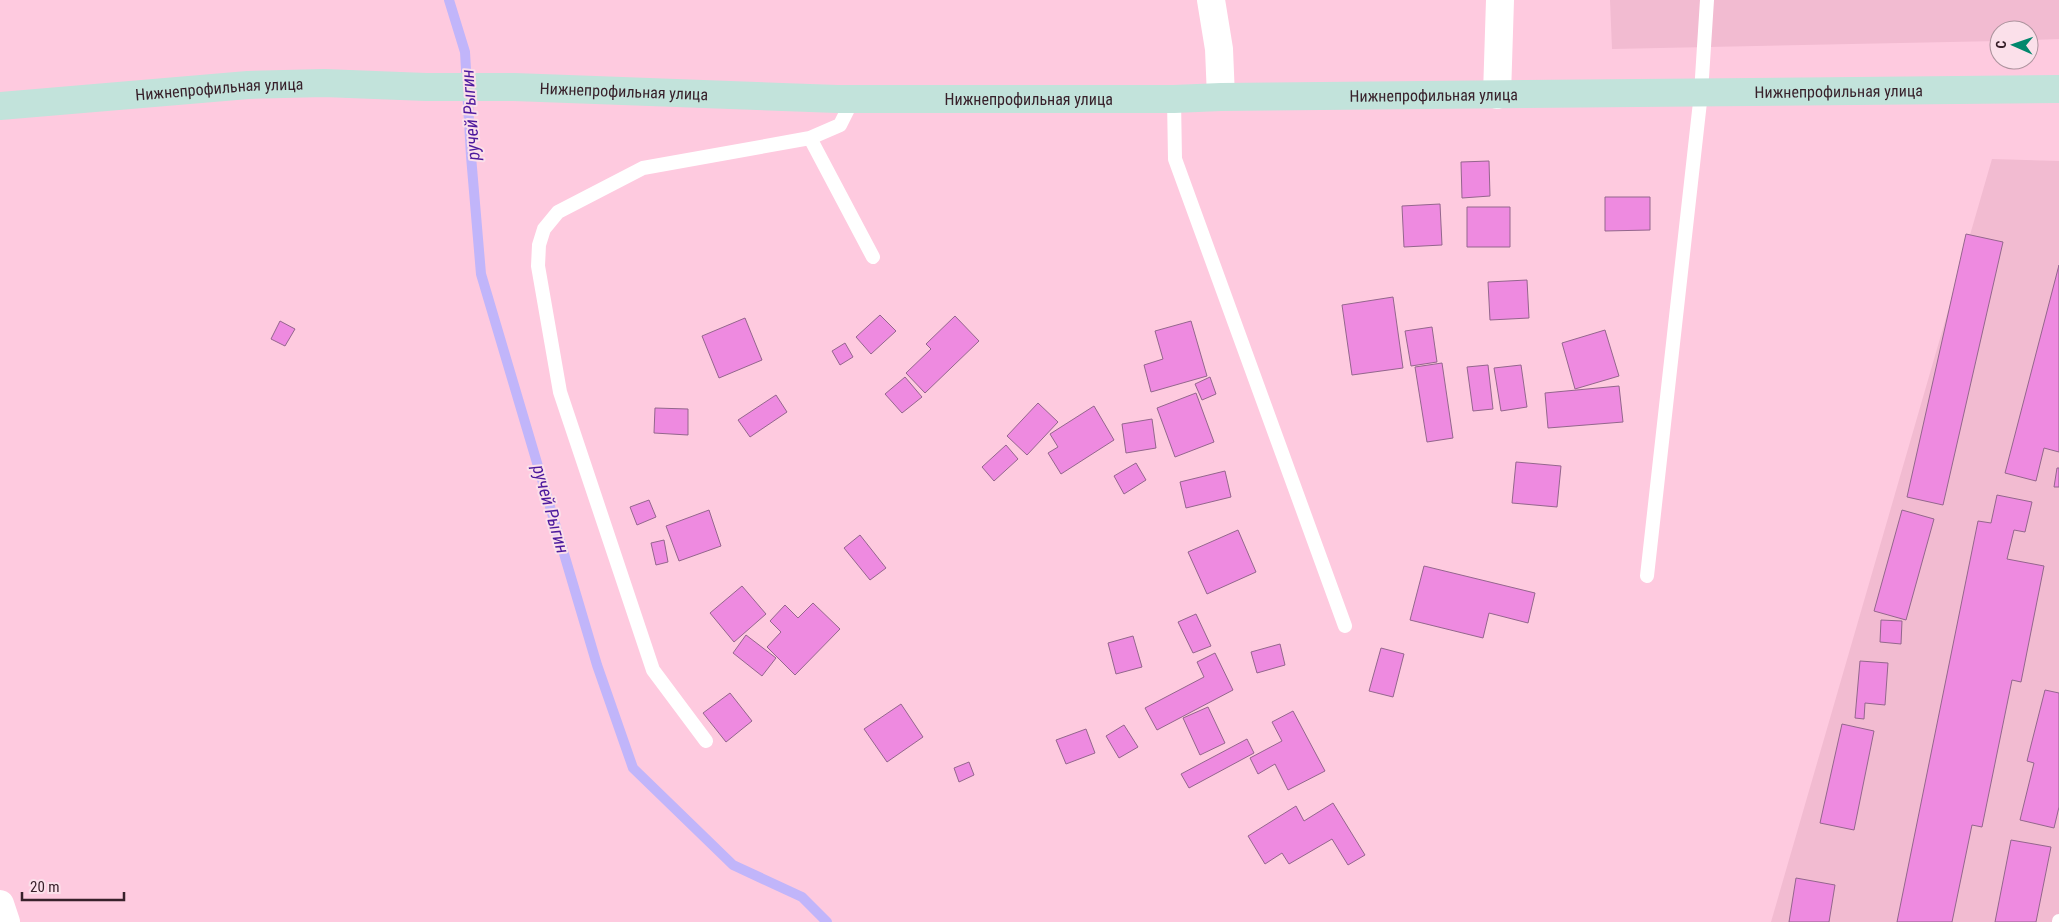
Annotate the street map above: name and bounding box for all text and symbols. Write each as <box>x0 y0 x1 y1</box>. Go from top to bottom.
north arrow <box>1989 20 2039 70</box>
text: С <box>1993 40 2009 49</box>
water label: ручей Рыгин <box>456 69 484 162</box>
street label: Нижнепрофильная улица <box>135 74 304 104</box>
street label: Нижнепрофильная улица <box>539 78 708 104</box>
street label: Нижнепрофильная улица <box>1754 81 1923 101</box>
street label: Нижнепрофильная улица <box>1349 85 1518 105</box>
street label: Нижнепрофильная улица <box>945 90 1113 109</box>
water label: ручей Рыгин <box>528 461 574 556</box>
scale bar <box>22 870 125 902</box>
text: 20 m <box>30 878 60 896</box>

